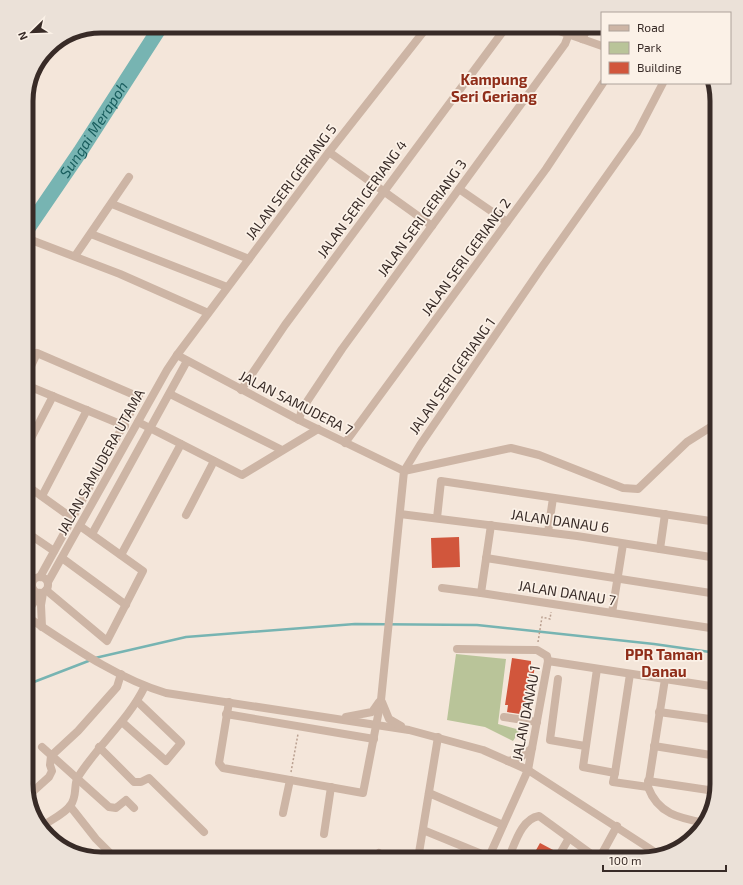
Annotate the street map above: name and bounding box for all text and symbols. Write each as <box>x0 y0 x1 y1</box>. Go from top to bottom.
north arrow <box>12 12 52 52</box>
legend <box>601 12 731 84</box>
text: Road <box>637 20 665 34</box>
text: N <box>15 30 30 42</box>
text: Park <box>637 40 662 54</box>
text: Building <box>637 60 682 74</box>
district label: Kampung Seri Geriang <box>451 70 537 105</box>
water label: Sungai Merapoh <box>55 78 131 181</box>
street label: JALAN SERI GERIANG 5 <box>242 120 340 243</box>
street label: JALAN SERI GERIANG 4 <box>313 136 410 261</box>
street label: JALAN SERI GERIANG 3 <box>373 156 470 280</box>
street label: JALAN SERI GERIANG 2 <box>417 195 514 319</box>
street label: JALAN SERI GERIANG 1 <box>405 314 498 437</box>
street label: JALAN SAMUDERA 7 <box>237 367 356 438</box>
street label: JALAN SAMUDERA UTAMA <box>53 386 148 538</box>
street label: JALAN DANAU 6 <box>510 505 610 536</box>
street label: JALAN DANAU 7 <box>517 576 617 609</box>
district label: PPR Taman Danau <box>625 645 703 680</box>
street label: JALAN DANAU 1 <box>508 664 543 762</box>
scale bar <box>603 847 726 873</box>
text: 100 m <box>609 853 641 867</box>

